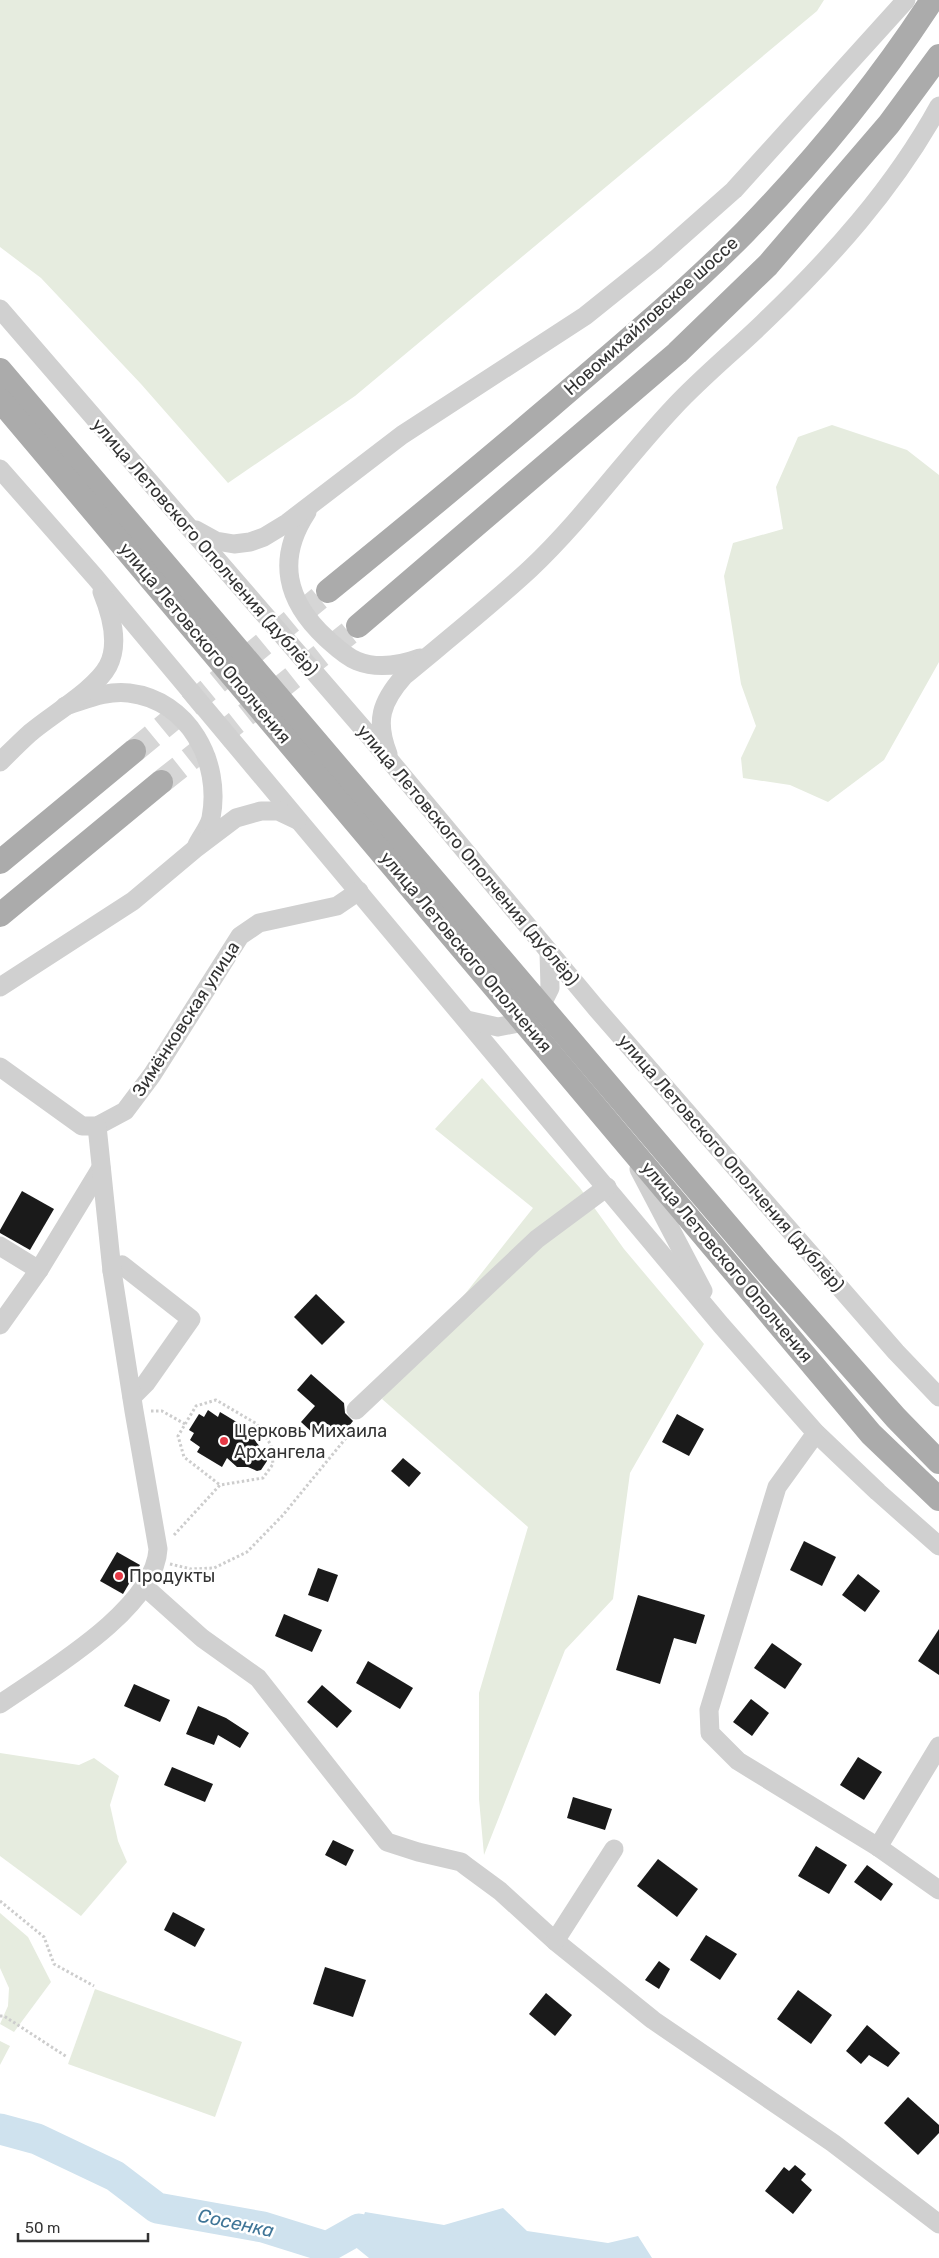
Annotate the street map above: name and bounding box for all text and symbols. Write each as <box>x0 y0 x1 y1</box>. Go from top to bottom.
street label: Новомихайловское шоссе <box>559 232 743 400</box>
street label: улица Летовского Ополчения (дублёр) <box>87 414 323 680</box>
street label: улица Летовского Ополчения <box>115 538 295 748</box>
street label: улица Летовского Ополчения (дублёр) <box>352 720 584 990</box>
street label: улица Летовского Ополчения <box>376 847 556 1057</box>
street label: Зимёнковская улица <box>128 937 244 1101</box>
street label: улица Летовского Ополчения (дублёр) <box>613 1030 849 1296</box>
street label: улица Летовского Ополчения <box>637 1157 817 1367</box>
place label: Церковь Михаила Архангела <box>234 1420 387 1463</box>
marker: Церковь Михаила Архангела <box>218 1435 230 1447</box>
place label: Продукты <box>129 1565 215 1587</box>
marker: Продукты <box>113 1570 125 1582</box>
water label: Сосенка <box>196 2204 276 2242</box>
scale bar <box>18 2210 148 2242</box>
text: 50 m <box>25 2219 60 2237</box>

